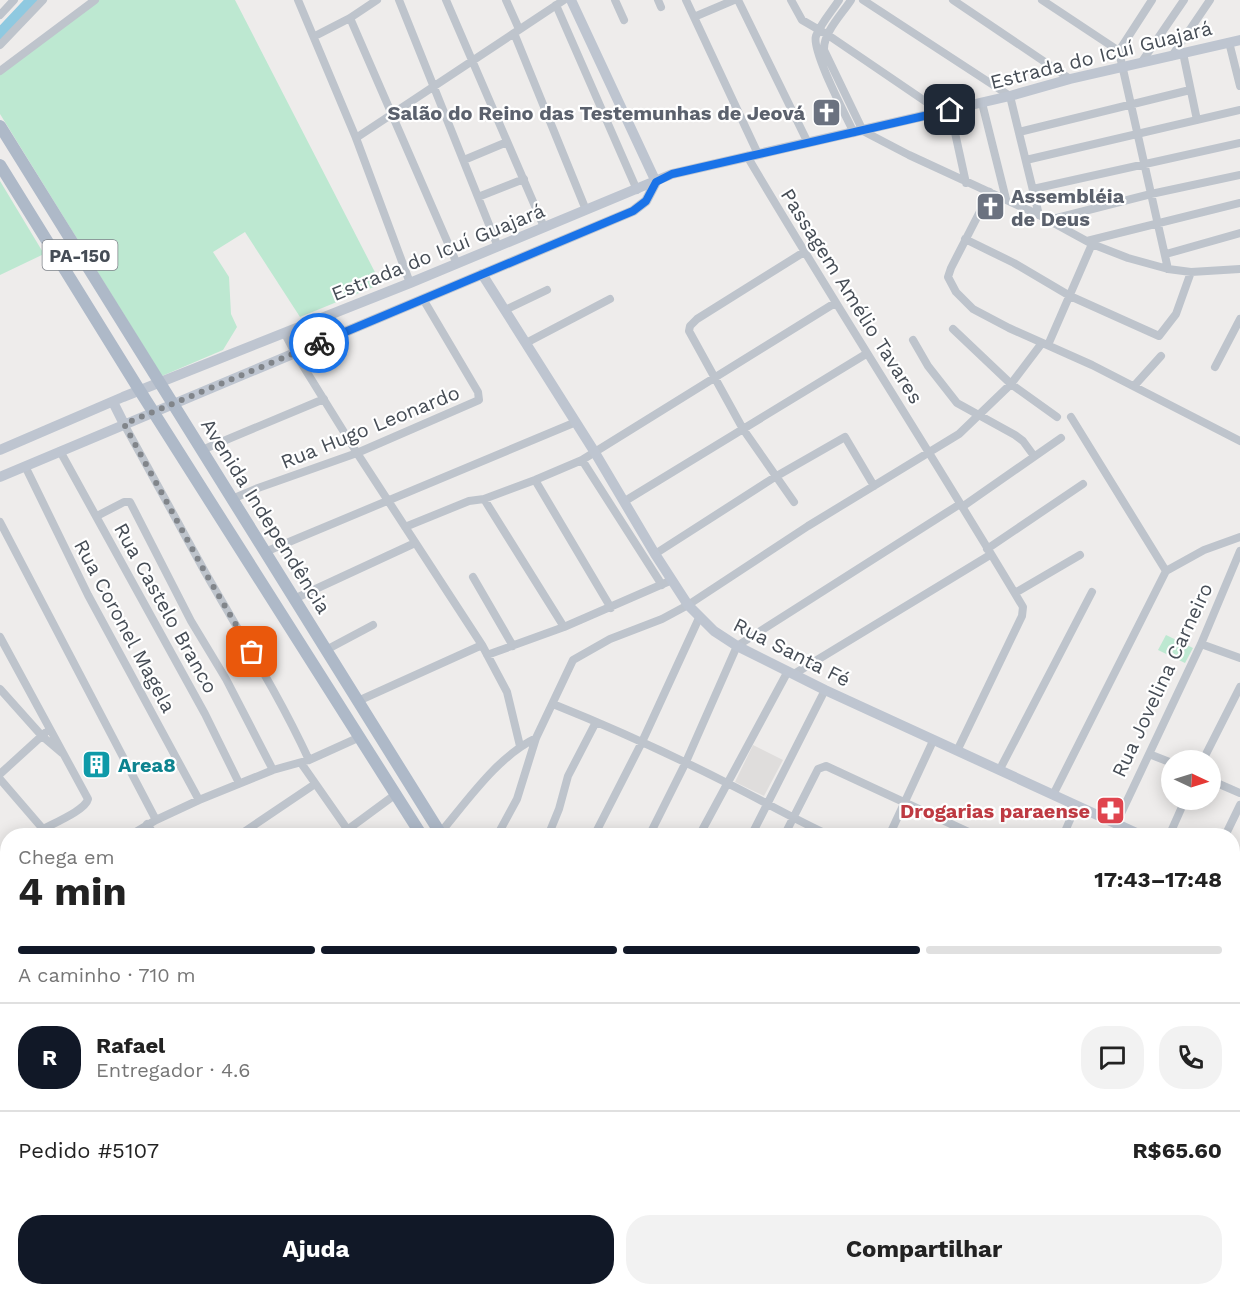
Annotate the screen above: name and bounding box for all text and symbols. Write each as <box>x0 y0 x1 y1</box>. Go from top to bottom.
street label: Estrada do Icuí Guajará <box>988 16 1214 94</box>
pin <box>924 84 975 135</box>
icon: home <box>933 93 966 126</box>
church icon: Salão do Reino das Testemunhas de Jeová <box>810 97 842 129</box>
place label: Salão do Reino das Testemunhas de Jeová <box>388 101 805 125</box>
street label: Passagem Amélio Tavares <box>776 184 928 408</box>
place label: Assembléia de Deus <box>1011 184 1125 231</box>
church icon: Assembléia de Deus <box>974 191 1006 223</box>
street label: Estrada do Icuí Guajará <box>328 198 548 306</box>
road number: PA-150 <box>42 240 118 270</box>
courier <box>289 313 349 373</box>
icon: bike <box>303 327 336 360</box>
street label: Rua Hugo Leonardo <box>277 380 463 474</box>
street label: Avenida Independência <box>196 414 336 618</box>
street label: Rua Castelo Branco <box>109 518 223 698</box>
street label: Rua Coronel Magela <box>69 535 181 717</box>
street label: Rua Jovelina Carneiro <box>1106 579 1218 781</box>
street label: Rua Santa Fé <box>730 612 854 692</box>
pin <box>226 626 277 677</box>
icon: bag <box>235 635 268 668</box>
building icon: Area8 <box>81 749 113 781</box>
north arrow <box>1161 750 1221 810</box>
map controls <box>1161 750 1221 810</box>
place label: Area8 <box>118 753 176 777</box>
pharmacy icon: Drogarias paraense <box>1095 795 1127 827</box>
place label: Drogarias paraense <box>900 799 1090 823</box>
text: Chega em <box>18 845 115 869</box>
text: 17:43–17:48 <box>1094 867 1222 892</box>
text: 4 min <box>18 869 127 914</box>
text: A caminho · 710 m <box>18 963 196 987</box>
button: chat <box>1081 1026 1144 1089</box>
button: phone <box>1159 1026 1222 1089</box>
text: Rafael <box>96 1033 165 1058</box>
text: R <box>42 1045 57 1070</box>
text: Entregador · 4.6 <box>96 1058 250 1082</box>
text: Pedido #5107 <box>18 1138 159 1163</box>
text: R$65.60 <box>1132 1138 1222 1163</box>
button: Ajuda <box>18 1215 614 1284</box>
button: Compartilhar <box>626 1215 1222 1284</box>

